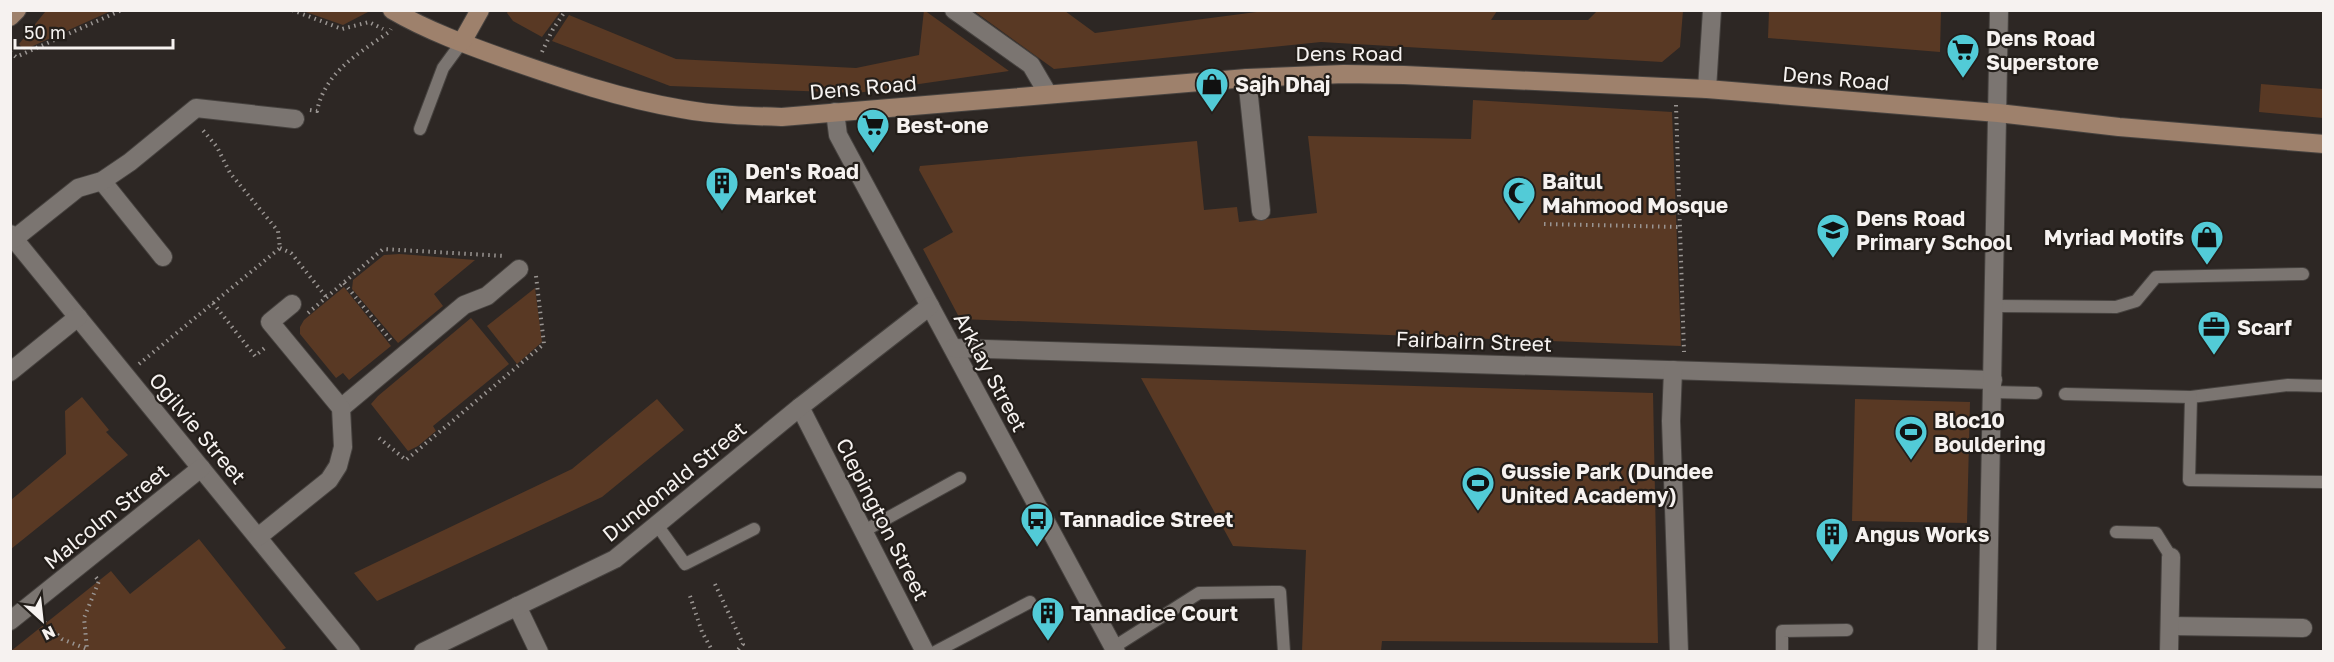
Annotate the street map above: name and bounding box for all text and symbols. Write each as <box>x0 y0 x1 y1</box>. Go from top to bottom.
scale bar <box>15 12 172 50</box>
text: 50 m <box>24 21 66 43</box>
place label: Dens Road Superstore <box>1986 25 2099 75</box>
supermarket icon: Dens Road Superstore <box>1945 32 1981 79</box>
street label: Dens Road <box>1295 40 1403 66</box>
street label: Dens Road <box>1781 60 1891 96</box>
shop icon: Sajh Dhaj <box>1194 66 1230 113</box>
street label: Dens Road <box>808 69 918 105</box>
place label: Sajh Dhaj <box>1235 71 1331 97</box>
supermarket icon: Best-one <box>855 107 891 154</box>
place label: Best-one <box>896 112 989 138</box>
place label: Den's Road Market <box>745 158 859 208</box>
building icon: Den's Road Market <box>704 165 740 212</box>
place label: Baitul Mahmood Mosque <box>1542 168 1728 218</box>
mosque icon: Baitul Mahmood Mosque <box>1501 175 1537 222</box>
place label: Dens Road Primary School <box>1856 205 2012 255</box>
school or university icon: Dens Road Primary School <box>1815 212 1851 259</box>
shop icon: Myriad Motifs <box>2189 219 2225 266</box>
place label: Myriad Motifs <box>2044 224 2184 250</box>
street label: Arklay Street <box>949 308 1033 436</box>
office icon: Scarf <box>2196 309 2232 356</box>
place label: Scarf <box>2237 314 2292 340</box>
street label: Fairbairn Street <box>1395 325 1553 357</box>
street label: Ogilvie Street <box>144 367 252 489</box>
place label: Bloc10 Bouldering <box>1934 407 2046 457</box>
sports icon: Bloc10 Bouldering <box>1893 414 1929 461</box>
street label: Dundonald Street <box>597 415 751 547</box>
street label: Clepington Street <box>831 433 935 605</box>
street label: Malcolm Street <box>38 458 174 574</box>
place label: Gussie Park (Dundee United Academy) <box>1501 458 1713 508</box>
sports icon: Gussie Park (Dundee United Academy) <box>1460 465 1496 512</box>
bus stop icon: Tannadice Street <box>1019 501 1055 548</box>
place label: Tannadice Street <box>1060 506 1233 532</box>
building icon: Angus Works <box>1814 516 1850 563</box>
place label: Angus Works <box>1855 521 1990 547</box>
north arrow <box>12 590 72 650</box>
building icon: Tannadice Court <box>1030 595 1066 642</box>
place label: Tannadice Court <box>1071 600 1238 626</box>
text: N <box>39 622 59 645</box>

